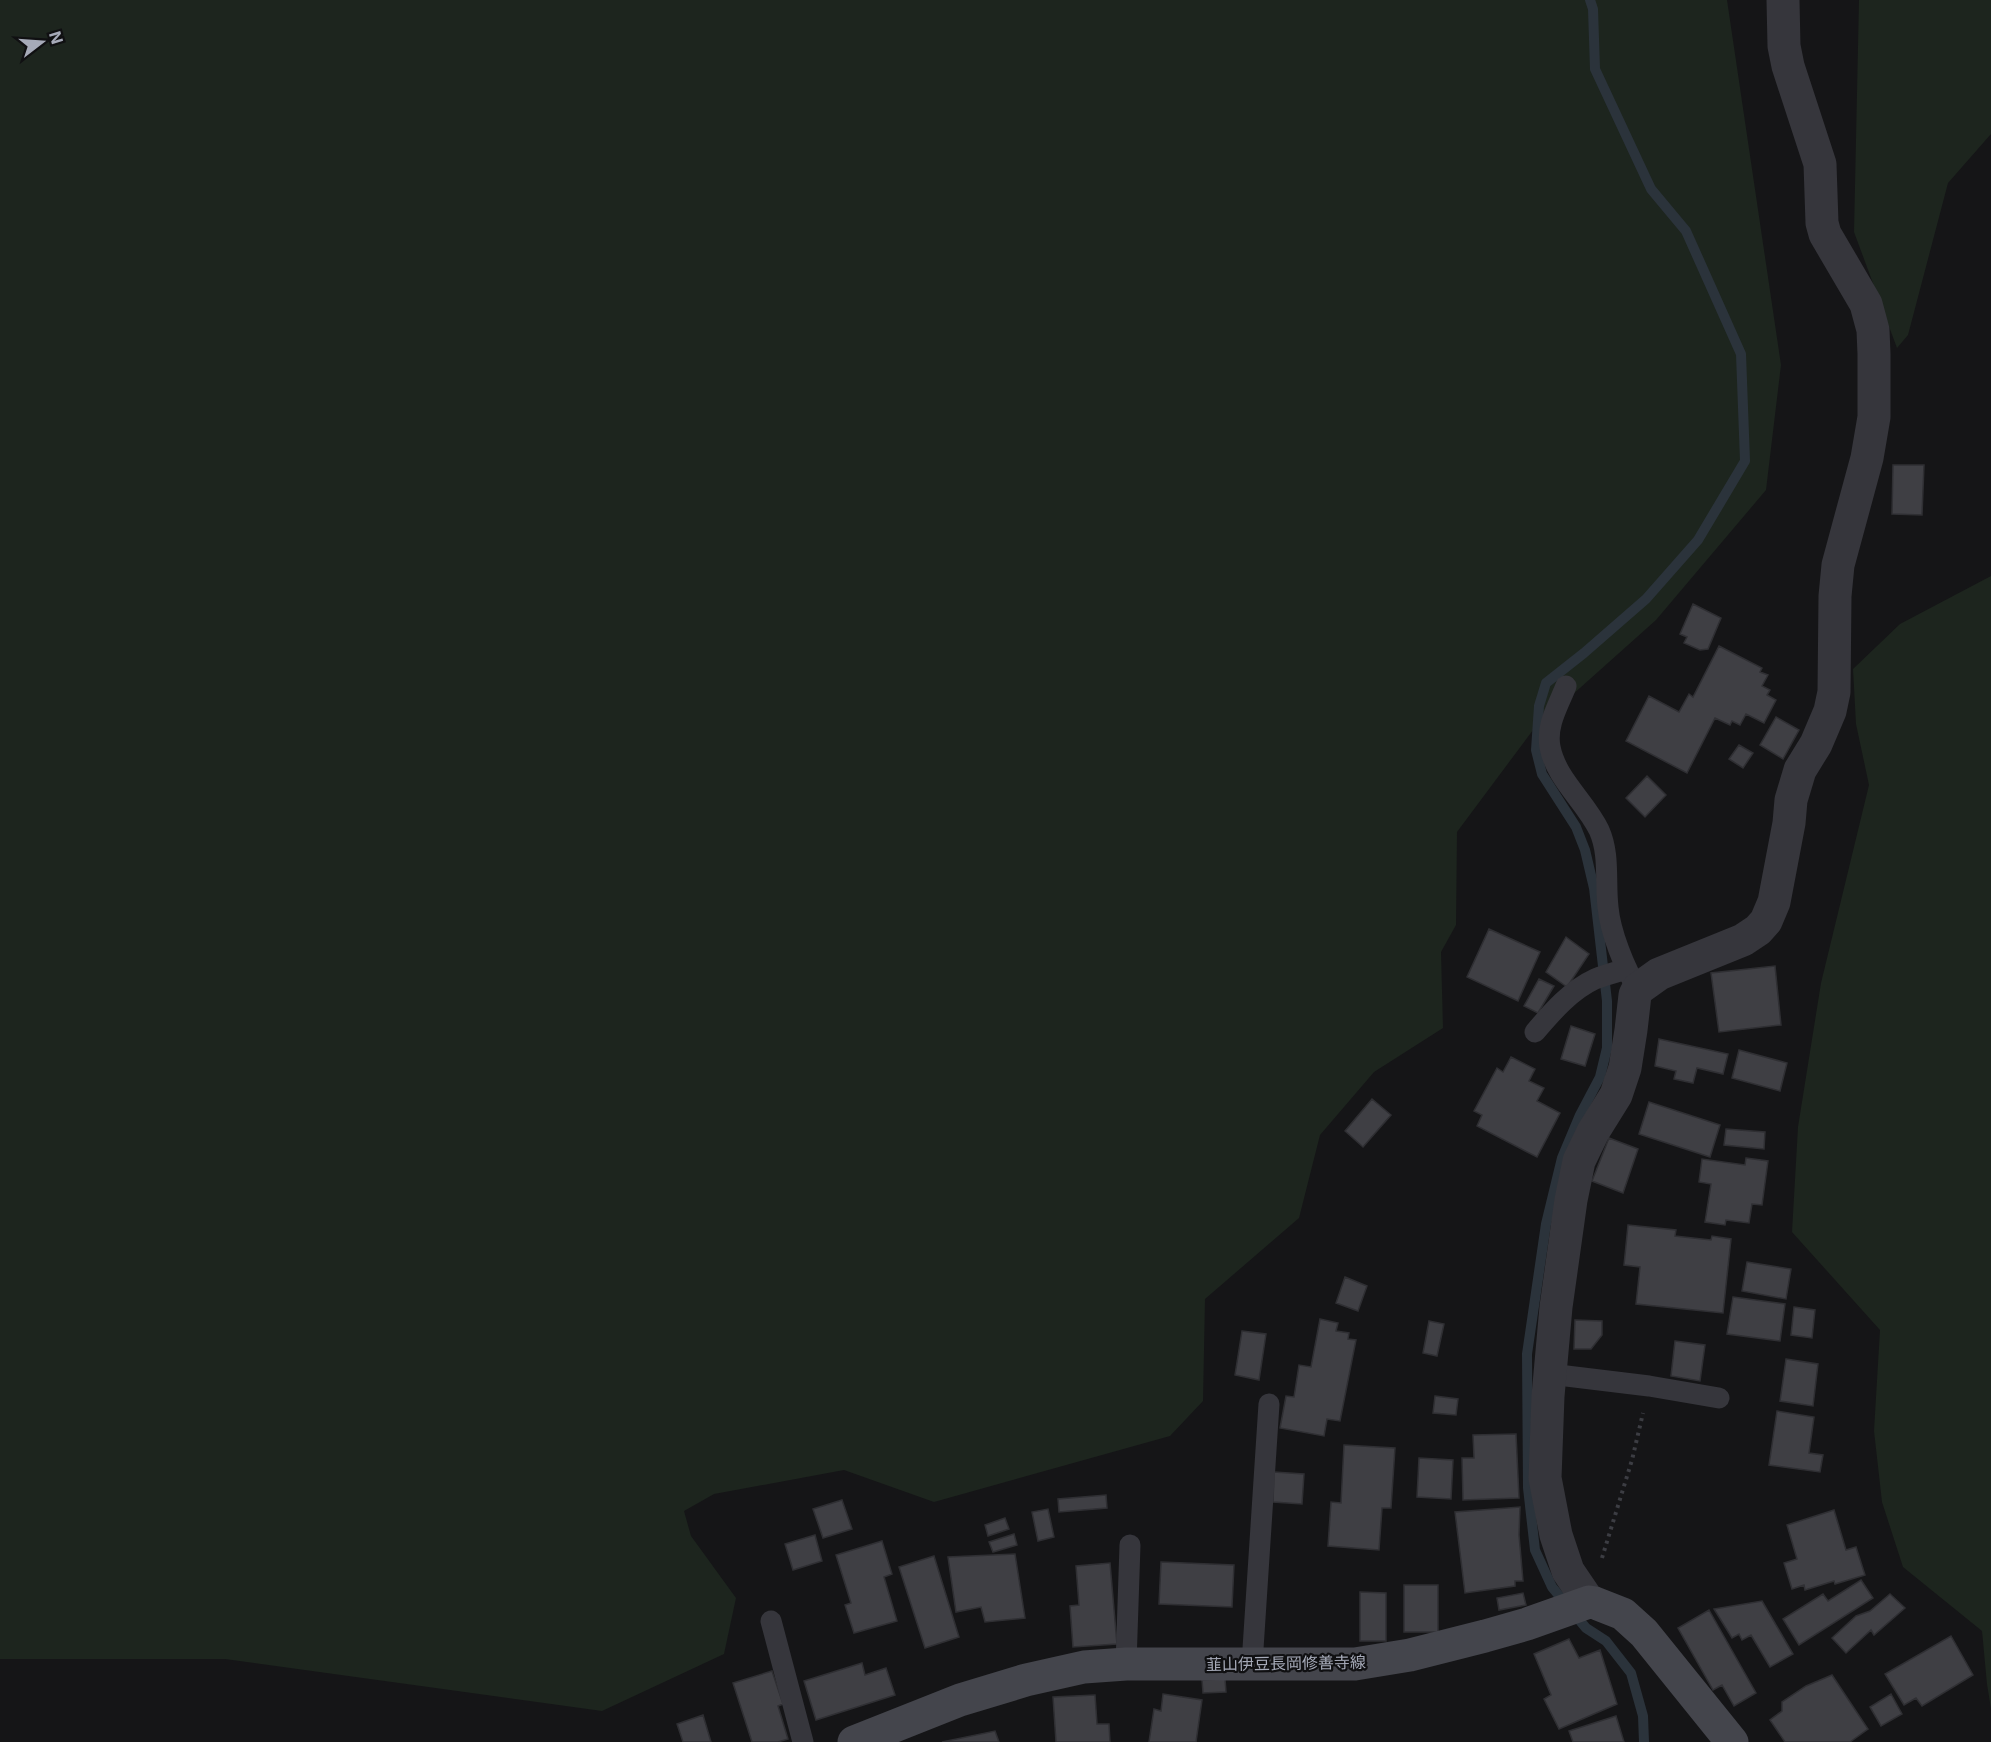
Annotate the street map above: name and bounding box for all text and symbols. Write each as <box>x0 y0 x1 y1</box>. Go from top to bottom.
north arrow <box>12 12 72 72</box>
text: N <box>45 29 68 46</box>
street label: 韮山伊豆長岡修善寺線 <box>1206 1652 1366 1674</box>

